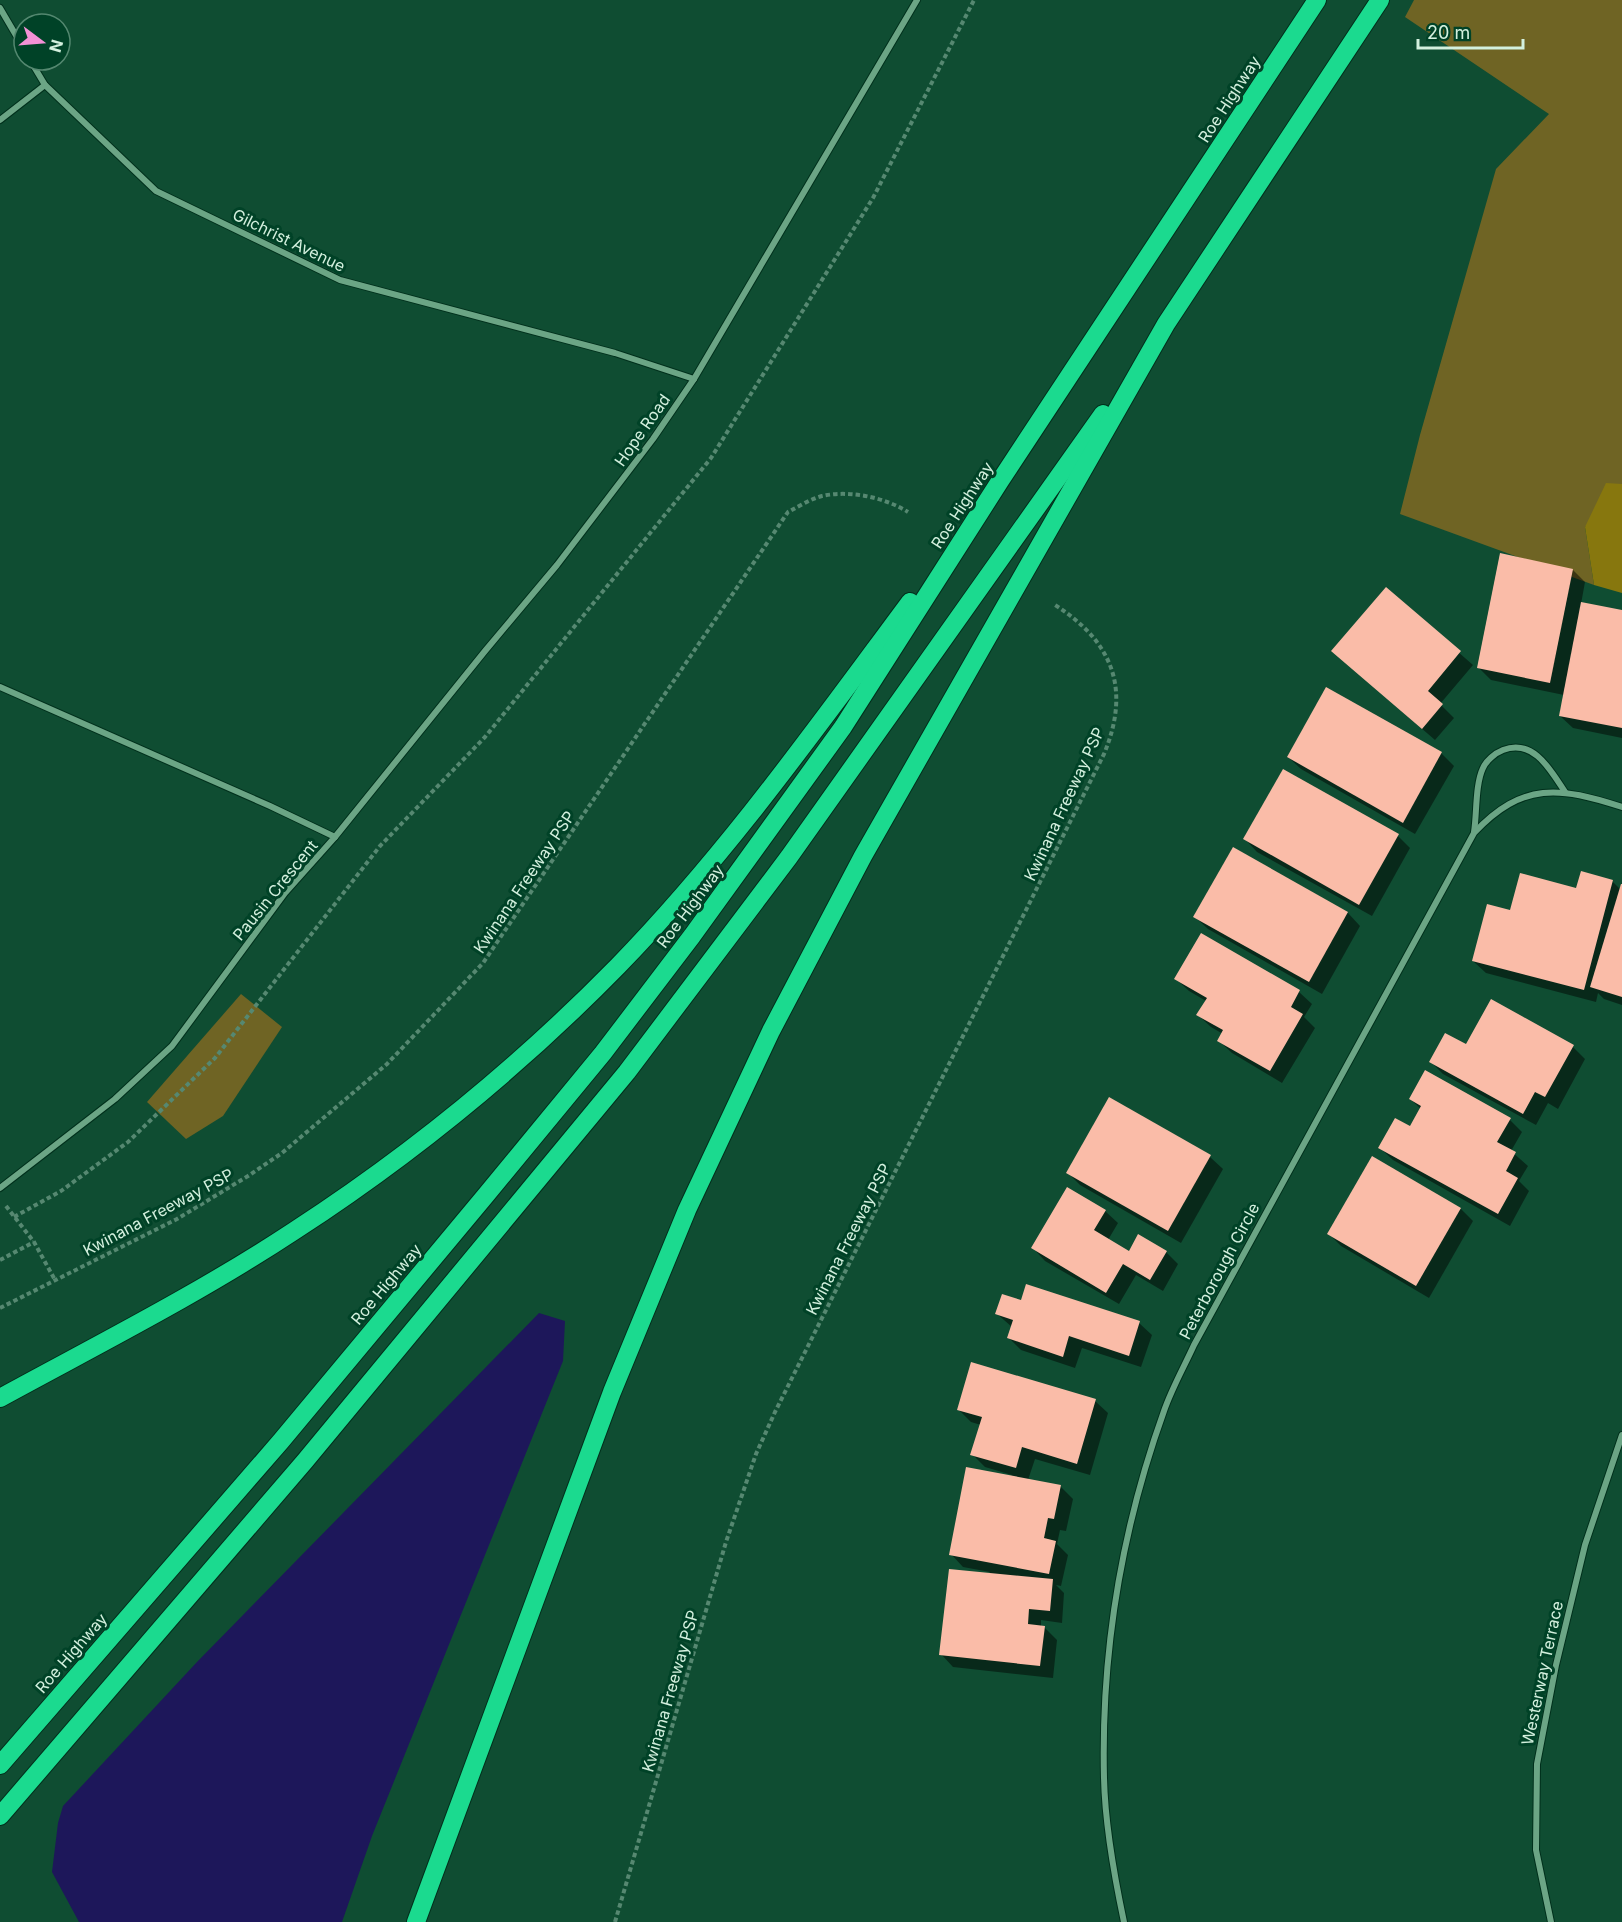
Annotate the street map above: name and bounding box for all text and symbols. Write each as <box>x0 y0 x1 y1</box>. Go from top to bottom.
north arrow <box>12 12 72 72</box>
scale bar <box>1418 12 1523 50</box>
text: 20 m <box>1427 22 1470 43</box>
text: N <box>45 38 68 55</box>
street label: Roe Highway <box>1194 52 1264 146</box>
street label: Gilchrist Avenue <box>229 204 349 276</box>
street label: Hope Road <box>610 390 674 470</box>
street label: Roe Highway <box>927 458 997 552</box>
street label: Kwinana Freeway PSP <box>1020 724 1108 884</box>
street label: Kwinana Freeway PSP <box>469 807 579 957</box>
street label: Pausin Crescent <box>228 836 322 944</box>
street label: Roe Highway <box>652 860 728 952</box>
street label: Kwinana Freeway PSP <box>801 1160 895 1318</box>
street label: Kwinana Freeway PSP <box>79 1164 237 1260</box>
street label: Peterborough Circle <box>1175 1199 1263 1343</box>
street label: Roe Highway <box>346 1240 426 1328</box>
street label: Westerway Terrace <box>1517 1599 1567 1747</box>
street label: Kwinana Freeway PSP <box>637 1608 703 1774</box>
street label: Roe Highway <box>31 1609 111 1697</box>

